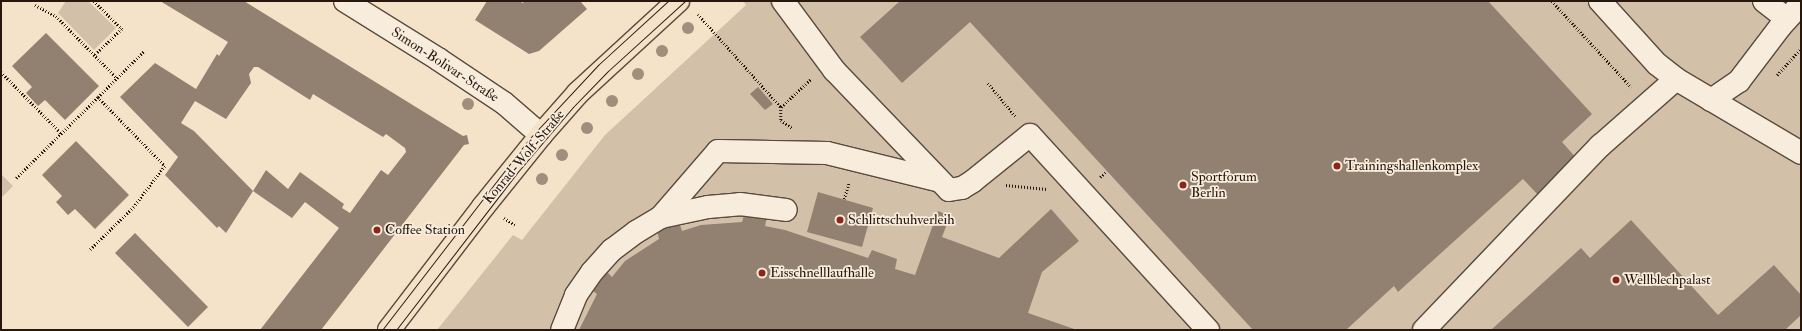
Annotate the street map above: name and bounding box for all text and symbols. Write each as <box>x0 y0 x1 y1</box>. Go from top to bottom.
street label: Simon-Bolivar-Straße <box>388 24 502 106</box>
street label: Konrad-Wolf-Straße <box>480 107 568 207</box>
place label: Trainingshallenkomplex <box>1345 158 1478 174</box>
marker: Trainingshallenkomplex <box>1332 161 1342 171</box>
place label: Sportforum Berlin <box>1191 169 1257 202</box>
marker: Sportforum Berlin <box>1178 180 1188 190</box>
place label: Schlittschuhverleih <box>848 212 955 228</box>
marker: Schlittschuhverleih <box>835 215 845 225</box>
place label: Coffee Station <box>385 222 465 238</box>
marker: Coffee Station <box>372 225 382 235</box>
place label: Eisschnelllaufhalle <box>770 265 874 281</box>
marker: Eisschnelllaufhalle <box>757 268 767 278</box>
place label: Wellblechpalast <box>1624 272 1711 288</box>
marker: Wellblechpalast <box>1611 275 1621 285</box>

